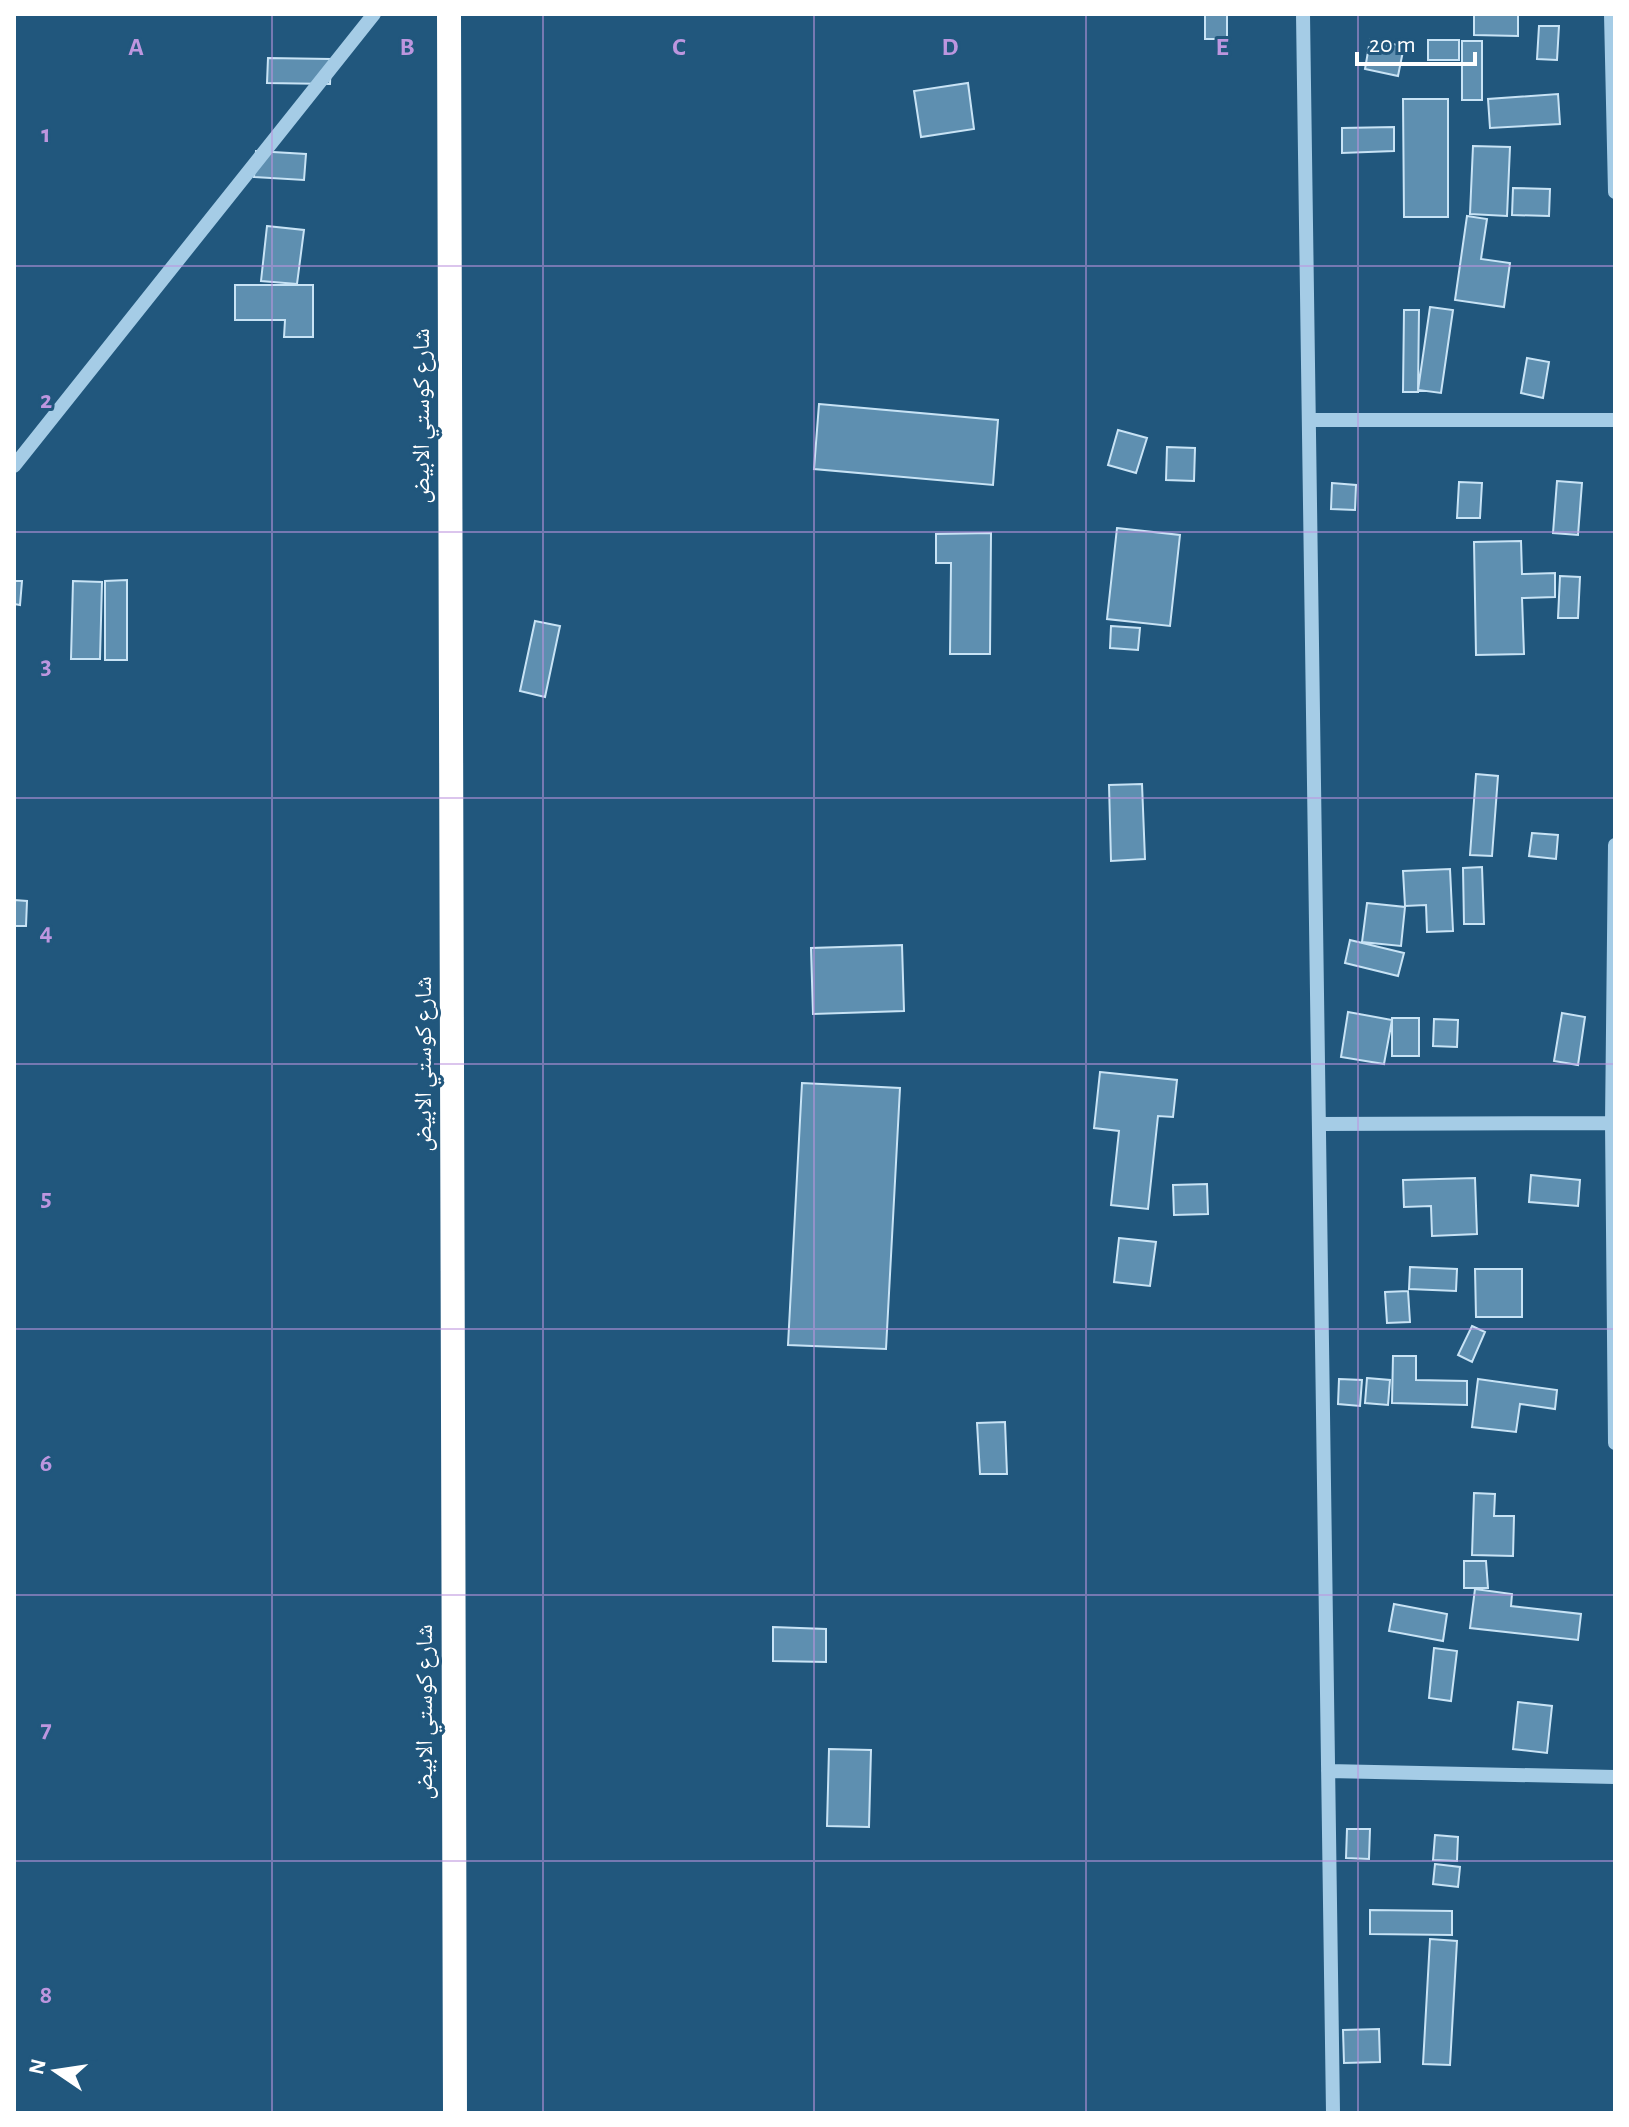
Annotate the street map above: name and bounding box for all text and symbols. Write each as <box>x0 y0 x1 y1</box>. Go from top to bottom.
scale bar <box>1357 16 1475 66</box>
text: 20 m <box>1369 33 1416 57</box>
text: A <box>128 34 144 60</box>
text: B <box>399 34 415 60</box>
text: C <box>672 34 686 60</box>
text: D <box>941 34 959 60</box>
text: E <box>1215 34 1229 60</box>
text: 1 <box>41 121 51 147</box>
street label: شارع كوستي الابيض <box>410 328 440 504</box>
text: 2 <box>40 387 52 413</box>
text: 3 <box>40 653 52 679</box>
text: 4 <box>39 919 53 945</box>
street label: شارع كوستي الابيض <box>412 976 442 1152</box>
text: 5 <box>40 1185 52 1211</box>
text: 6 <box>40 1450 52 1476</box>
street label: شارع كوستي الابيض <box>413 1624 443 1800</box>
text: 7 <box>40 1716 52 1742</box>
text: 8 <box>40 1982 52 2008</box>
north arrow <box>16 2031 96 2111</box>
text: N <box>25 2057 50 2077</box>

